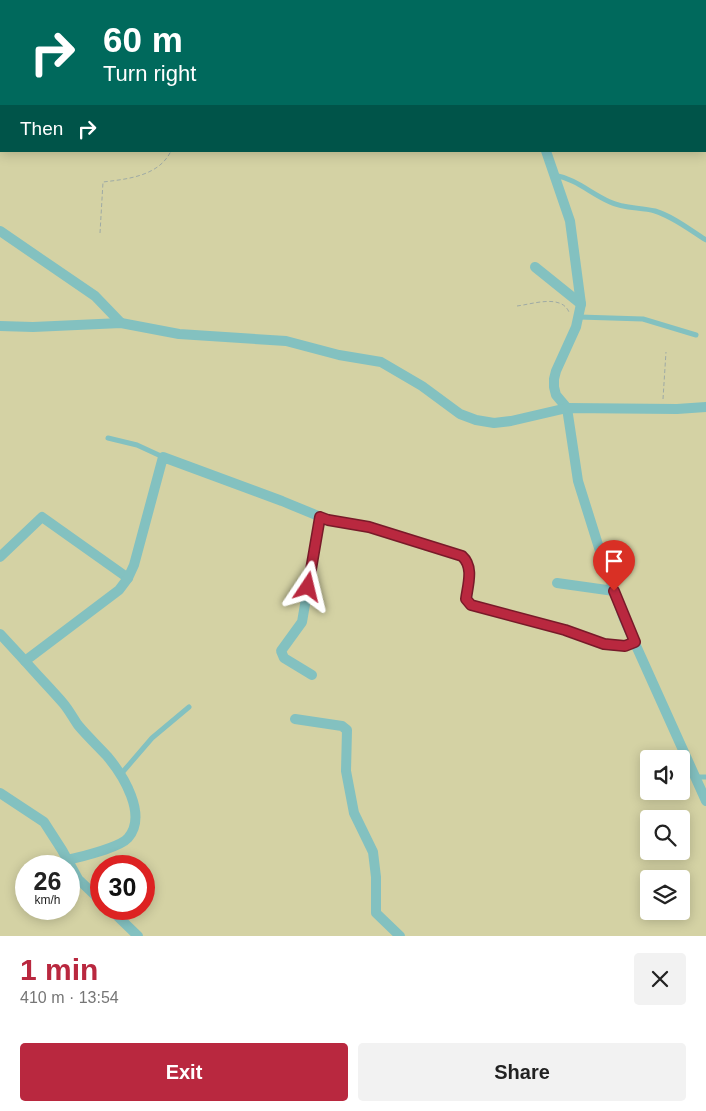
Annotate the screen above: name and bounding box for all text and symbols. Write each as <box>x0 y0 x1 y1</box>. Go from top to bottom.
icon: right <box>20 20 85 85</box>
text: 60 m <box>103 20 183 59</box>
text: Turn right <box>103 61 196 86</box>
icon: right <box>73 115 101 143</box>
text: Then <box>20 118 63 139</box>
pin <box>593 540 635 591</box>
icon: arrive <box>600 547 628 575</box>
position arrow <box>281 560 333 612</box>
map controls <box>640 750 690 920</box>
button: sound <box>640 750 690 800</box>
button: search <box>640 810 690 860</box>
speed limit sign: 30 <box>90 855 155 920</box>
text: 26 <box>34 867 61 895</box>
button: layers <box>640 870 690 920</box>
text: km/h <box>34 893 61 907</box>
text: 1 min <box>20 953 98 986</box>
button: close <box>634 953 686 1005</box>
text: 410 m · 13:54 <box>20 989 119 1006</box>
button: Exit <box>20 1043 348 1101</box>
button: Share <box>358 1043 686 1101</box>

